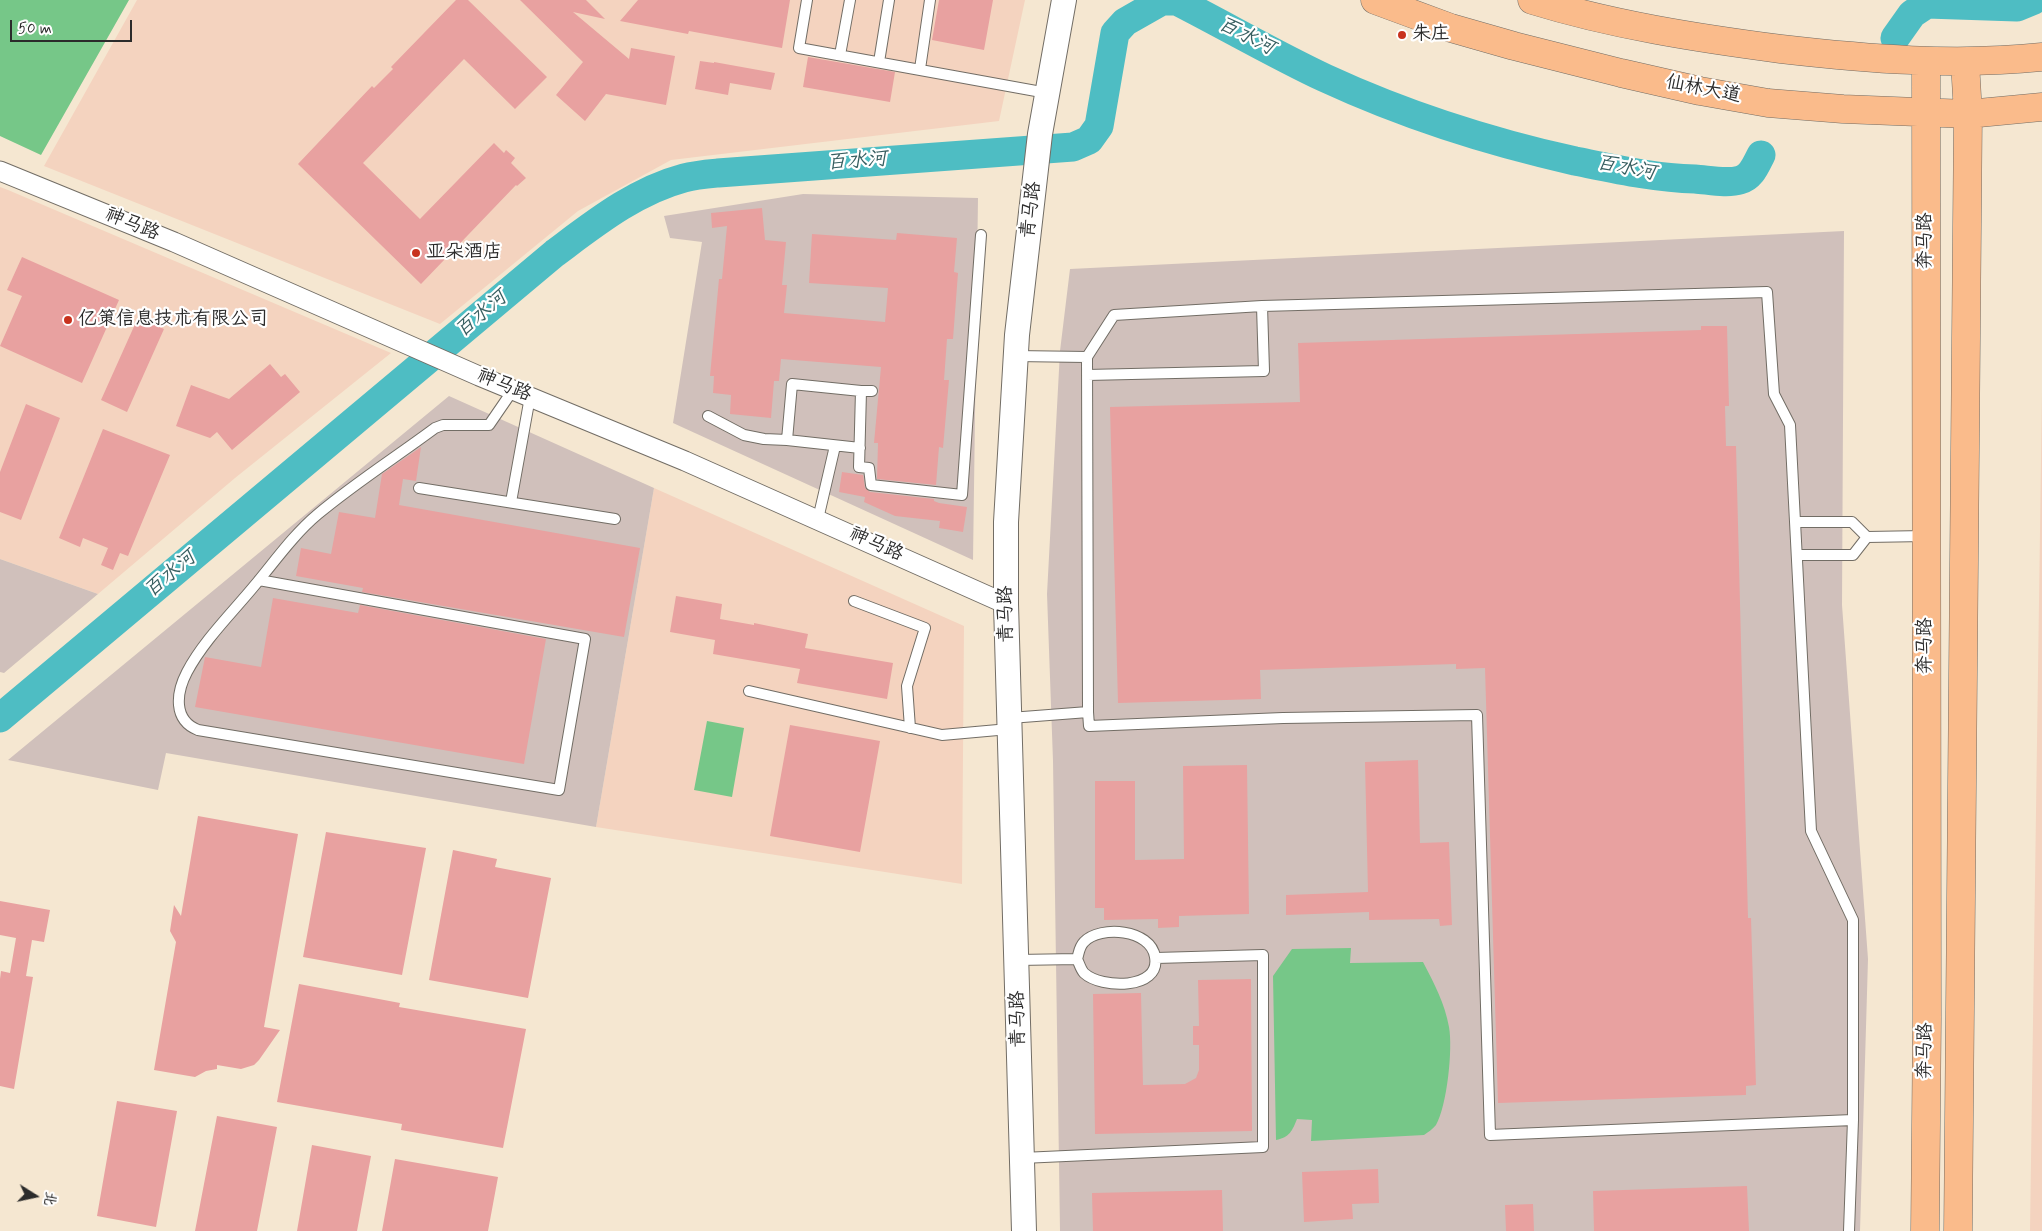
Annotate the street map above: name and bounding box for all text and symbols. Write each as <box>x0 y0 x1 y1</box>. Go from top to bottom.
scale bar <box>12 10 135 42</box>
water label: 百水河 <box>1214 13 1278 61</box>
text: 50 m <box>18 19 52 39</box>
place label: 朱庄 <box>1412 24 1450 46</box>
marker: 朱庄 <box>1396 29 1408 41</box>
street label: 仙林大道 <box>1664 72 1742 108</box>
water label: 百水河 <box>826 148 888 176</box>
water label: 百水河 <box>1594 151 1658 187</box>
street label: 青马路 <box>1017 180 1047 240</box>
street label: 神马路 <box>101 204 163 246</box>
street label: 奔马路 <box>1915 213 1937 269</box>
place label: 亚朵酒店 <box>426 242 502 264</box>
marker: 亚朵酒店 <box>410 247 422 259</box>
water label: 百水河 <box>451 287 513 343</box>
place label: 亿策信息技术有限公司 <box>78 309 268 331</box>
marker: 亿策信息技术有限公司 <box>62 314 74 326</box>
street label: 神马路 <box>473 365 535 407</box>
street label: 神马路 <box>845 523 907 567</box>
water label: 百水河 <box>140 547 202 603</box>
street label: 青马路 <box>995 585 1019 643</box>
street label: 奔马路 <box>1915 618 1937 674</box>
street label: 青马路 <box>1007 990 1031 1048</box>
street label: 奔马路 <box>1914 1022 1938 1080</box>
north arrow <box>10 1171 60 1221</box>
text: 北 <box>40 1190 60 1207</box>

